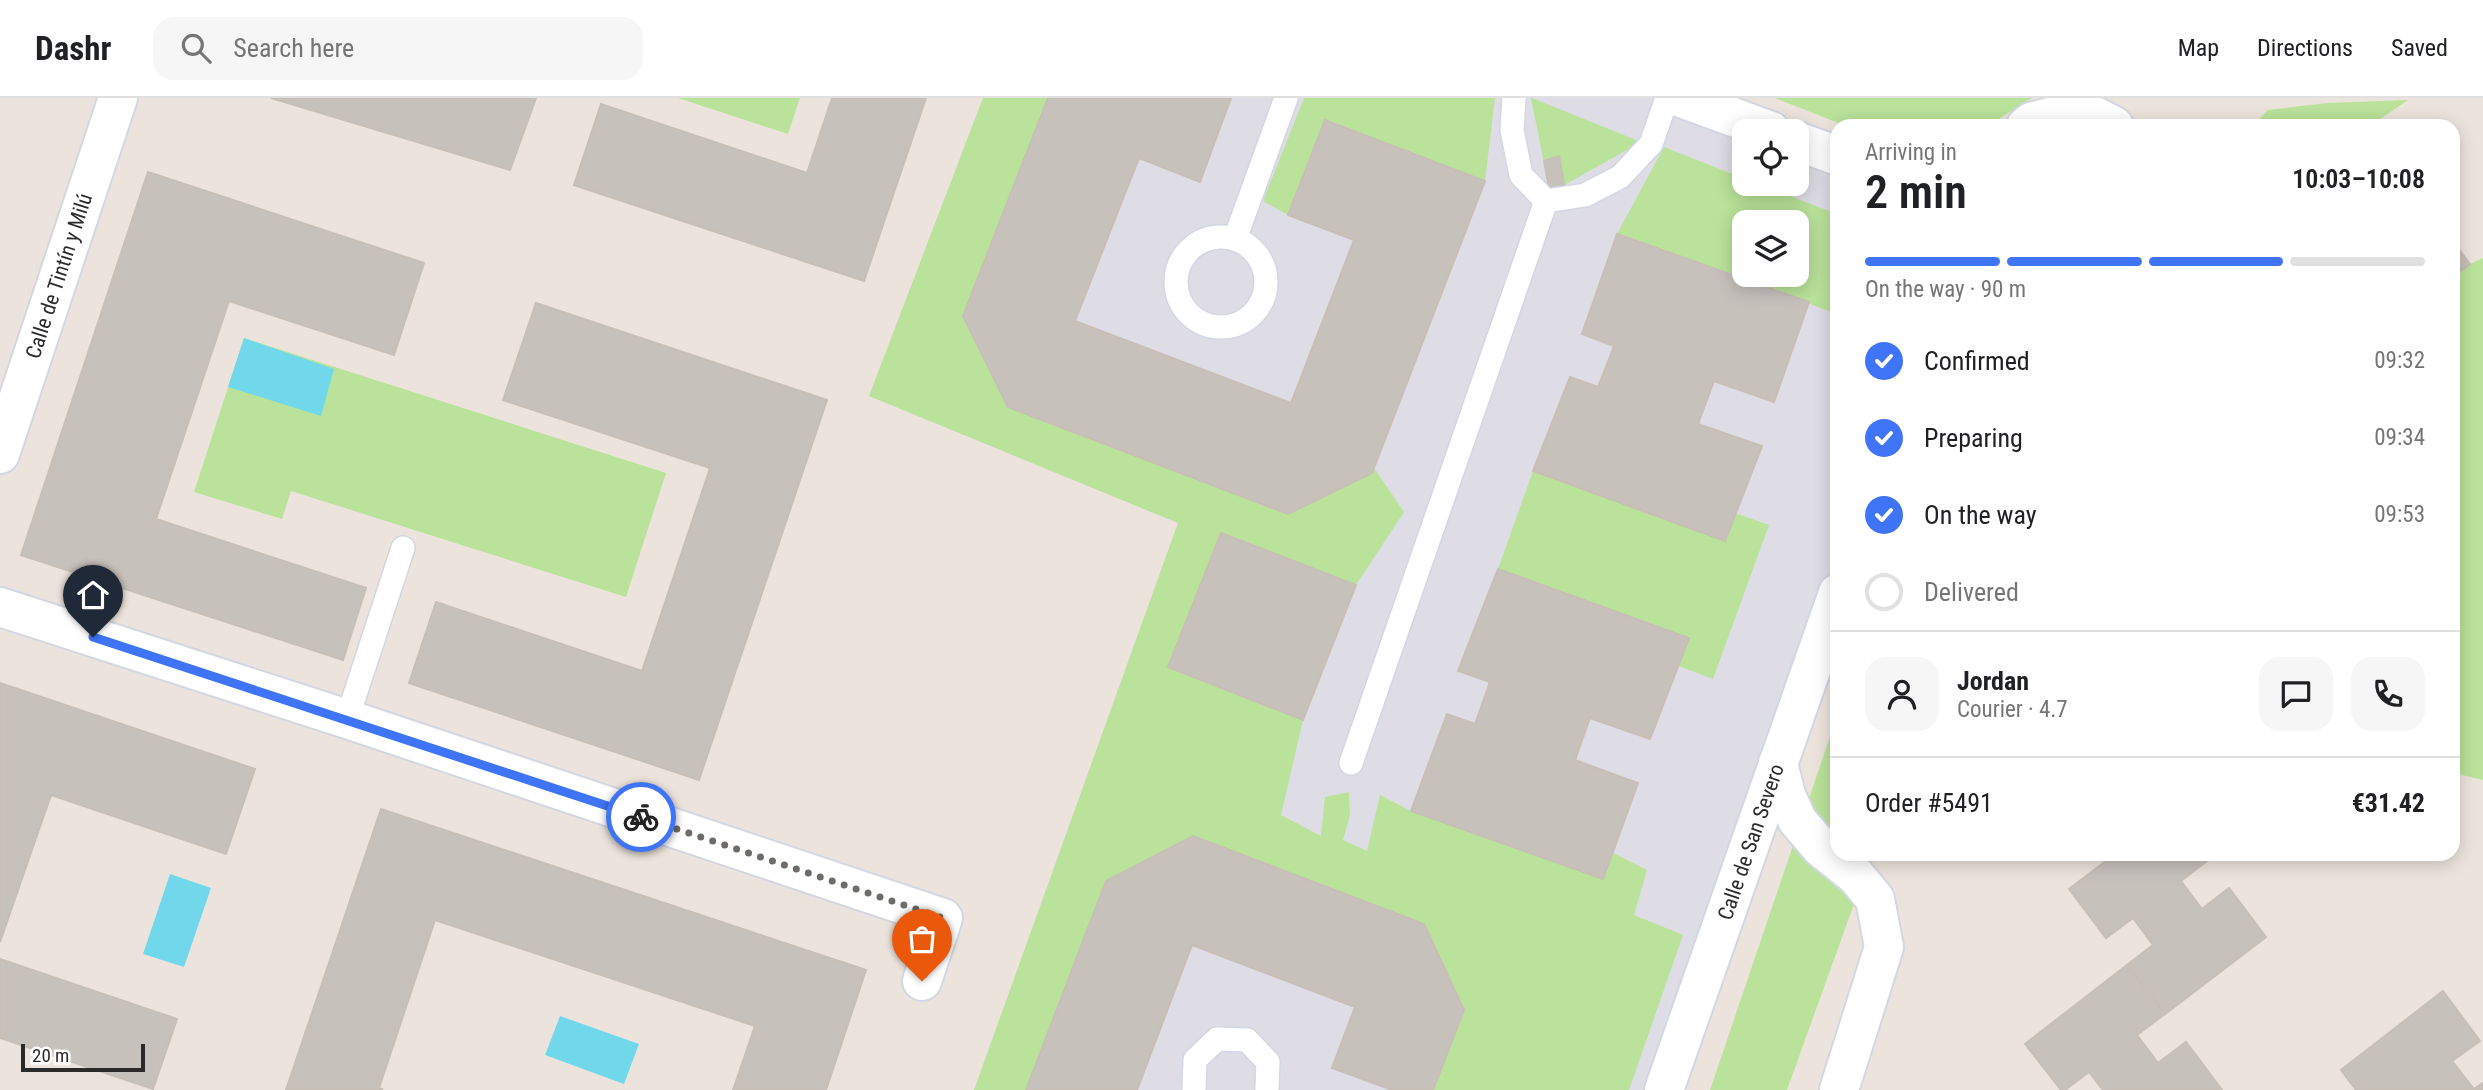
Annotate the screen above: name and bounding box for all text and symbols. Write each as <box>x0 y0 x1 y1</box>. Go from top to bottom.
search box <box>153 17 643 80</box>
text: Dashr <box>35 29 111 68</box>
icon: search <box>177 29 215 67</box>
text: Search here <box>233 33 354 63</box>
text: Map <box>2178 34 2219 62</box>
text: Directions <box>2257 34 2353 62</box>
text: Saved <box>2391 34 2448 62</box>
map controls <box>1732 119 1809 287</box>
button: locate <box>1732 119 1809 196</box>
text: Arriving in <box>1865 139 1957 166</box>
text: 10:03–10:08 <box>2292 164 2425 194</box>
text: 2 min <box>1865 165 1967 219</box>
street label: Calle de Tintín y Milú <box>21 190 97 362</box>
button: layers <box>1732 210 1809 287</box>
text: On the way · 90 m <box>1865 276 2026 303</box>
icon: check <box>1865 342 1903 380</box>
text: Confirmed <box>1924 346 2030 376</box>
text: 09:32 <box>2374 347 2425 374</box>
icon: check <box>1865 419 1903 457</box>
text: Preparing <box>1924 423 2023 453</box>
text: 09:34 <box>2374 424 2425 451</box>
icon: check <box>1865 496 1903 534</box>
text: On the way <box>1924 500 2037 530</box>
text: 09:53 <box>2374 501 2425 528</box>
pin <box>63 565 123 637</box>
icon: home <box>74 576 112 614</box>
text: Delivered <box>1924 577 2019 607</box>
button: person <box>1865 657 1939 731</box>
button: chat <box>2259 657 2333 731</box>
button: phone <box>2351 657 2425 731</box>
text: Jordan <box>1957 666 2029 696</box>
text: Courier · 4.7 <box>1957 696 2068 723</box>
street label: Calle de San Severo <box>1713 761 1789 923</box>
courier <box>606 782 676 852</box>
text: Order #5491 <box>1865 788 1993 818</box>
text: €31.42 <box>2352 788 2425 818</box>
icon: bike <box>622 798 660 836</box>
pin <box>892 909 952 981</box>
icon: bag <box>903 920 941 958</box>
scale bar <box>21 1041 145 1073</box>
text: 20 m <box>32 1044 69 1067</box>

